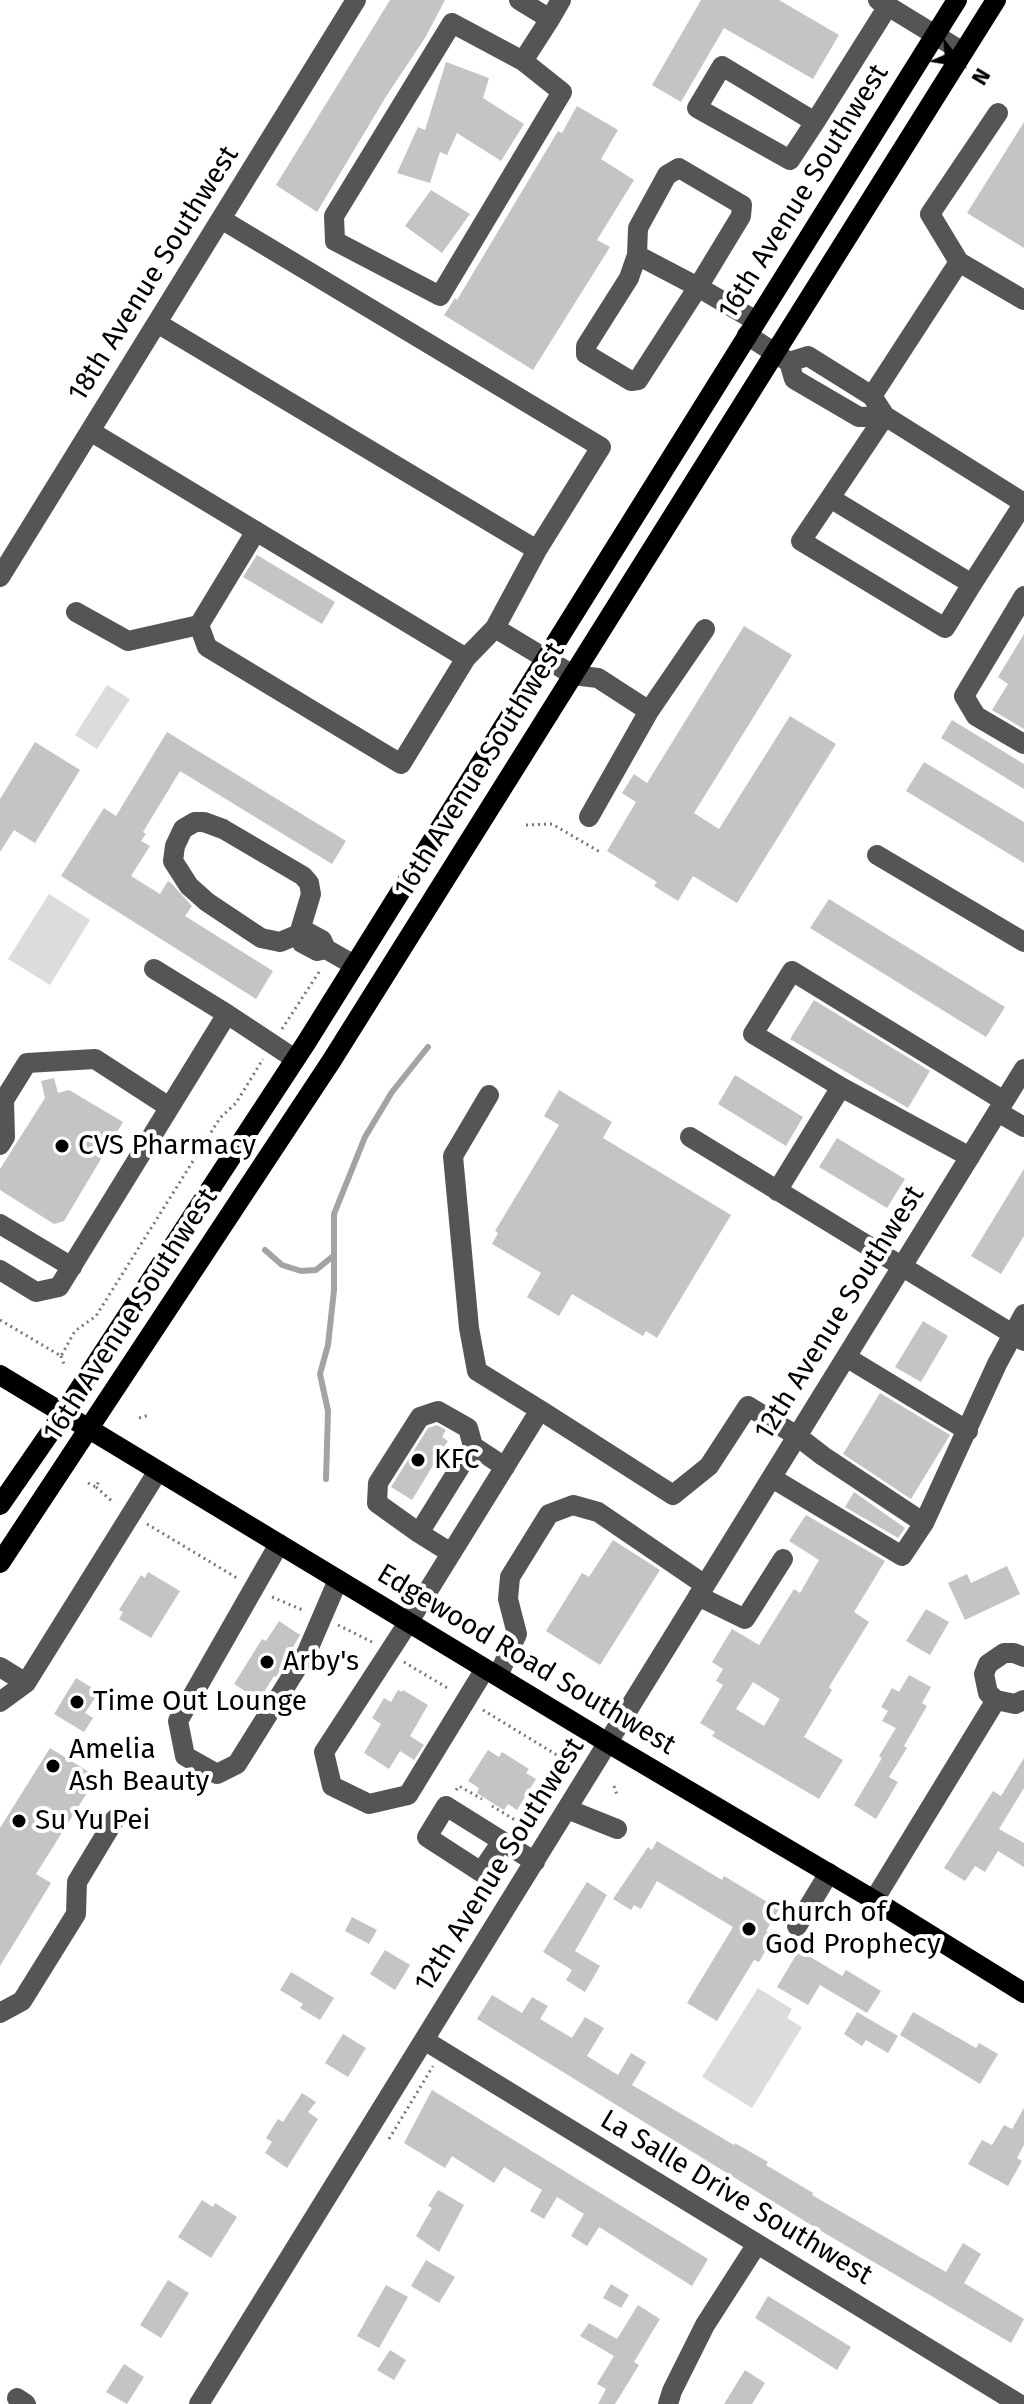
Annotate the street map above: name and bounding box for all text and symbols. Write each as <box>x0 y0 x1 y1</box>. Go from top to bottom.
north arrow <box>920 24 1000 104</box>
street label: 16th Avenue Southwest <box>712 58 896 326</box>
text: N <box>966 63 996 90</box>
street label: 18th Avenue Southwest <box>62 140 246 408</box>
street label: 16th Avenue Southwest <box>388 636 572 904</box>
place label: CVS Pharmacy <box>78 1129 256 1163</box>
marker: CVS Pharmacy <box>53 1137 71 1155</box>
street label: 12th Avenue Southwest <box>748 1180 932 1446</box>
street label: 16th Avenue Southwest <box>37 1182 225 1448</box>
place label: KFC <box>434 1443 479 1477</box>
marker: KFC <box>409 1451 427 1469</box>
street label: Edgewood Road Southwest <box>371 1557 681 1763</box>
place label: Arby's <box>283 1645 359 1679</box>
marker: Arby's <box>258 1653 276 1671</box>
place label: Time Out Lounge <box>93 1685 307 1719</box>
marker: Time Out Lounge <box>68 1693 86 1711</box>
street label: 12th Avenue Southwest <box>408 1732 592 1998</box>
place label: Amelia Ash Beauty <box>69 1733 209 1799</box>
marker: Amelia Ash Beauty <box>44 1757 62 1775</box>
place label: Su Yu Pei <box>35 1804 150 1838</box>
marker: Su Yu Pei <box>10 1812 28 1830</box>
place label: Church of God Prophecy <box>765 1896 941 1962</box>
marker: Church of God Prophecy <box>740 1920 758 1938</box>
street label: La Salle Drive Southwest <box>594 2103 878 2293</box>

